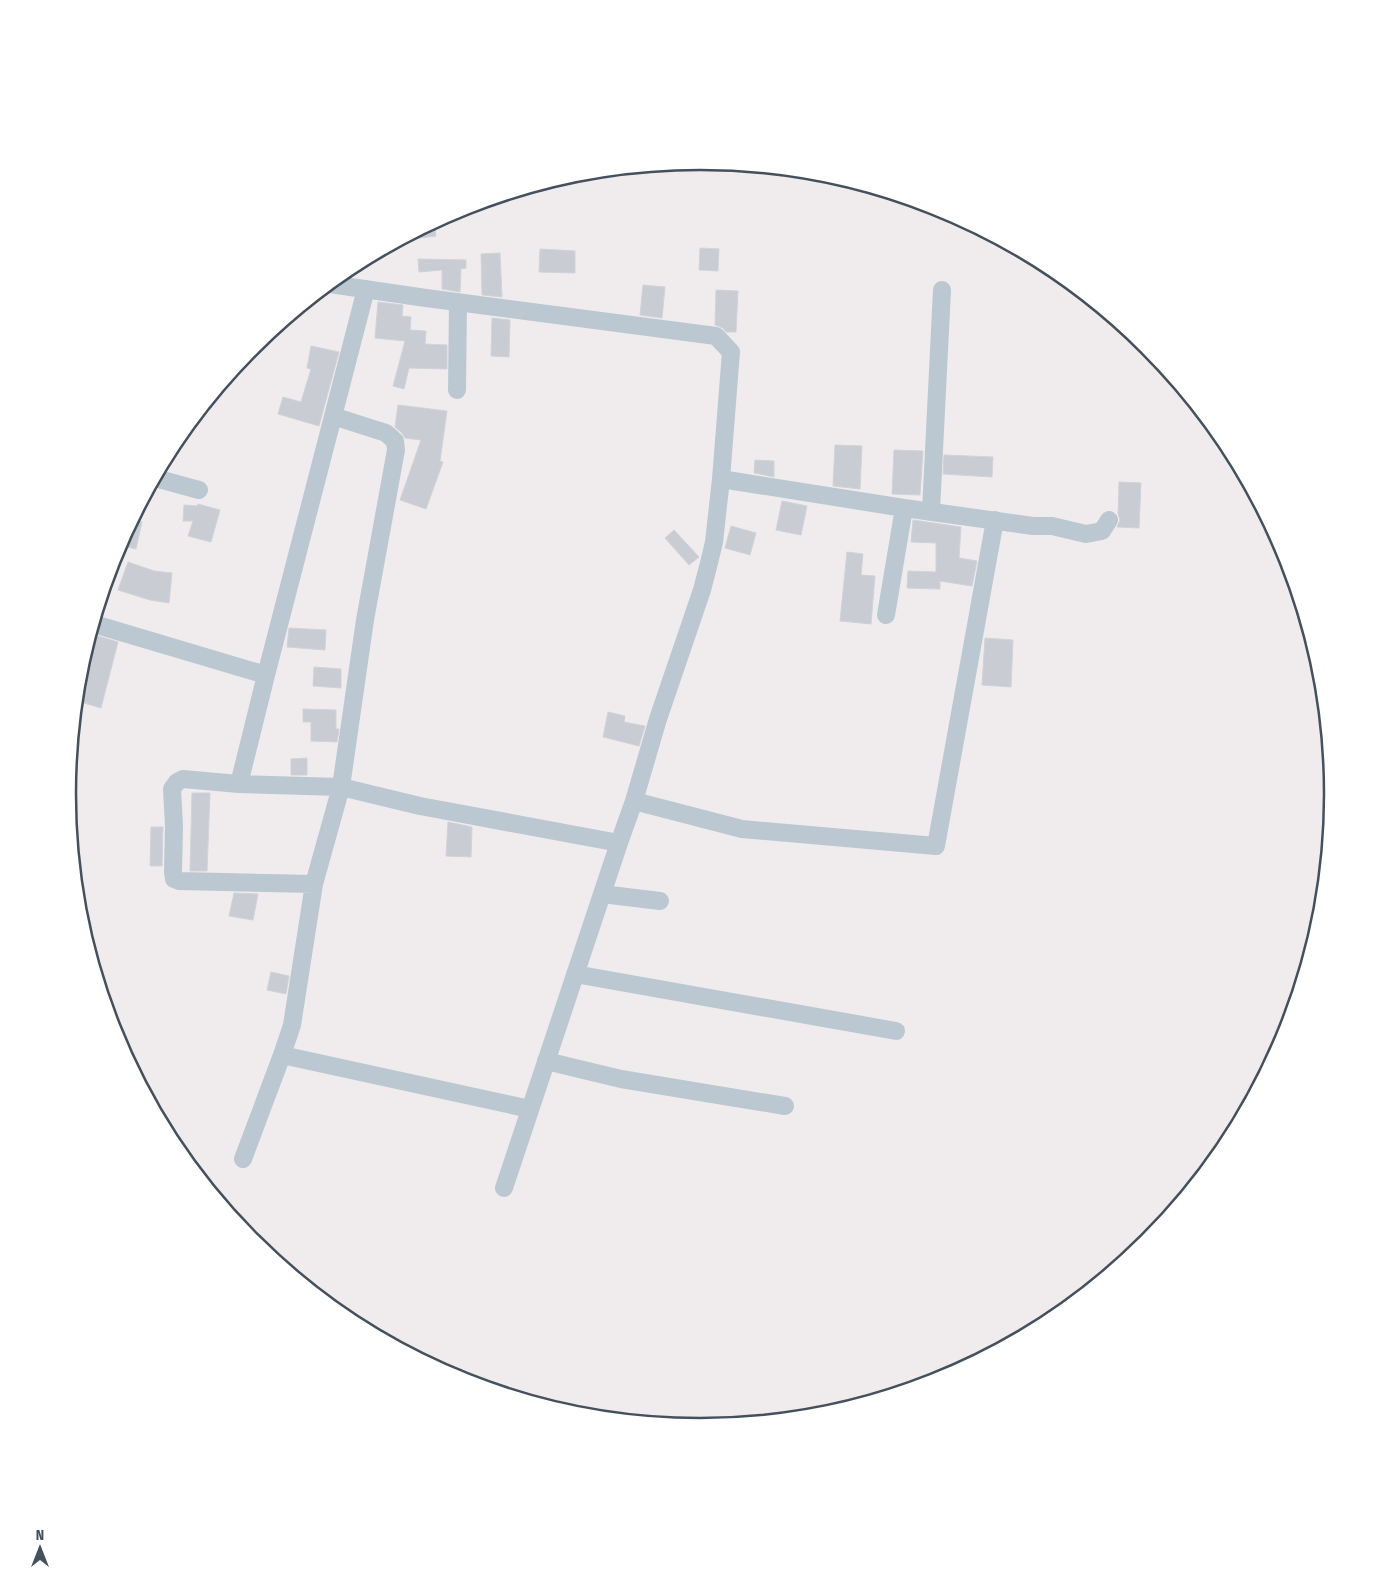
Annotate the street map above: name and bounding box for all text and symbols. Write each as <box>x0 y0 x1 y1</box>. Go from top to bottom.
north arrow <box>15 1523 65 1573</box>
text: N <box>36 1527 44 1544</box>

